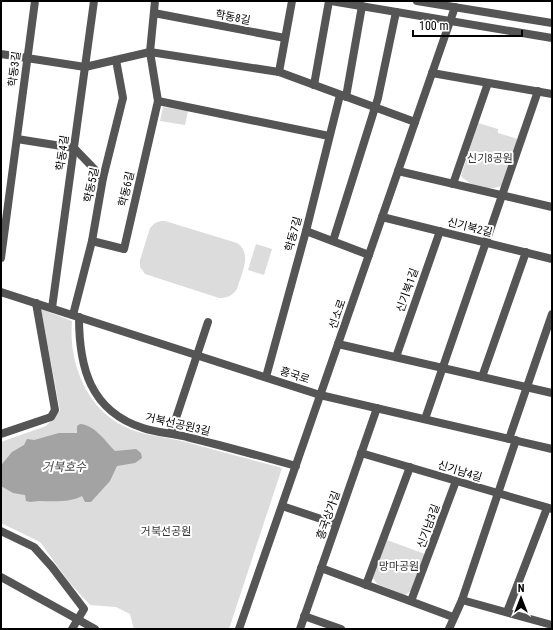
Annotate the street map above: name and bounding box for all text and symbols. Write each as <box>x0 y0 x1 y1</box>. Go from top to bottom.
street label: 학동8길 <box>214 8 252 27</box>
scale bar <box>413 12 522 38</box>
text: 100 m <box>419 19 449 33</box>
street label: 학동3길 <box>6 51 23 88</box>
street label: 학동4길 <box>54 134 71 172</box>
park label: 신기8공원 <box>467 152 513 165</box>
street label: 학동5길 <box>81 166 102 204</box>
street label: 학동6길 <box>116 170 137 208</box>
street label: 학동7길 <box>283 215 304 253</box>
street label: 신기북2길 <box>446 216 494 239</box>
street label: 신기북1길 <box>394 266 421 314</box>
street label: 선소로 <box>326 298 349 331</box>
street label: 흥국로 <box>278 365 311 386</box>
street label: 거북선공원3길 <box>144 411 212 438</box>
street label: 신기남4길 <box>436 459 484 484</box>
water label: 거북호수 <box>42 460 87 474</box>
street label: 흥국상가길 <box>314 489 343 541</box>
street label: 신기남3길 <box>415 502 442 550</box>
park label: 거북선공원 <box>141 525 191 538</box>
park label: 망마공원 <box>379 560 419 573</box>
north arrow <box>501 578 541 618</box>
text: N <box>518 582 525 595</box>

